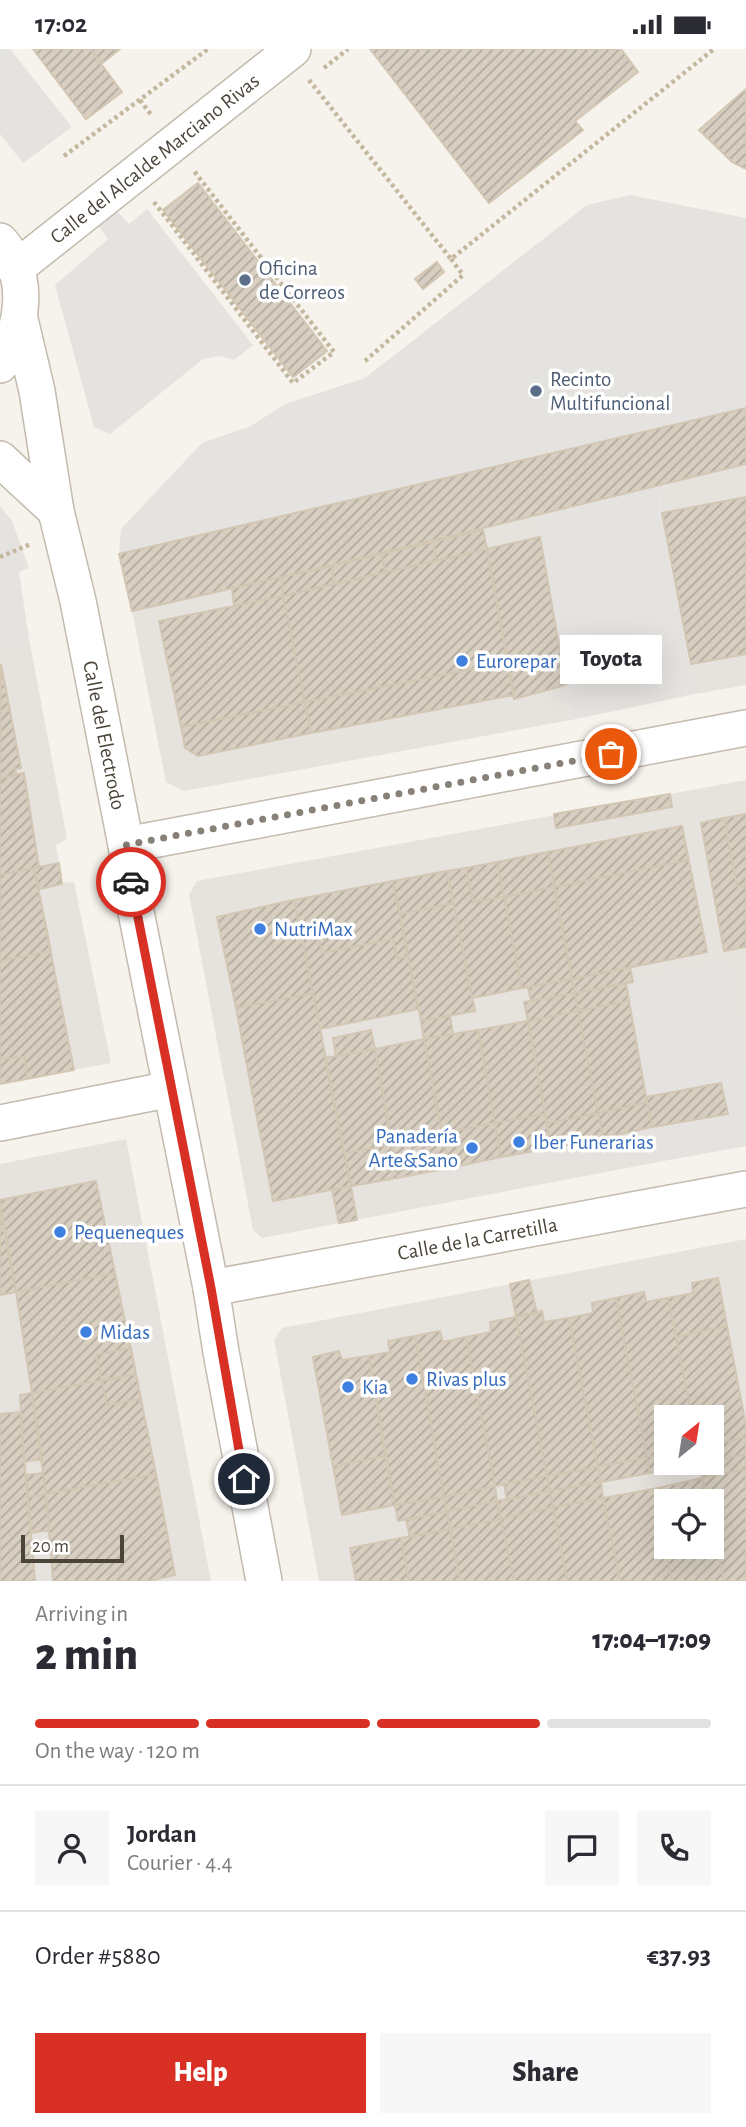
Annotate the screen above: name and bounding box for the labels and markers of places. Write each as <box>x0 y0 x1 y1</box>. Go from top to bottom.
place label: Oficina de Correos <box>259 258 345 303</box>
marker: Oficina de Correos <box>237 272 253 288</box>
place label: Recinto Multifuncional <box>550 369 671 414</box>
marker: Recinto Multifuncional <box>528 383 544 399</box>
callout: Toyota <box>560 635 662 684</box>
place label: Eurorepar <box>476 651 557 672</box>
marker: Eurorepar <box>454 653 470 669</box>
pin <box>581 724 641 784</box>
place label: NutriMax <box>274 919 353 940</box>
marker: NutriMax <box>252 921 268 937</box>
place label: Panadería Arte&Sano <box>368 1126 458 1171</box>
place label: Iber Funerarias <box>533 1132 654 1153</box>
marker: Iber Funerarias <box>511 1134 527 1150</box>
marker: Panadería Arte&Sano <box>464 1140 480 1156</box>
place label: Pequeneques <box>74 1222 184 1243</box>
marker: Pequeneques <box>52 1224 68 1240</box>
place label: Midas <box>100 1322 150 1343</box>
marker: Midas <box>78 1324 94 1340</box>
place label: Rivas plus <box>426 1369 507 1390</box>
marker: Rivas plus <box>404 1371 420 1387</box>
place label: Kia <box>362 1377 389 1398</box>
marker: Kia <box>340 1379 356 1395</box>
pin <box>214 1449 274 1509</box>

